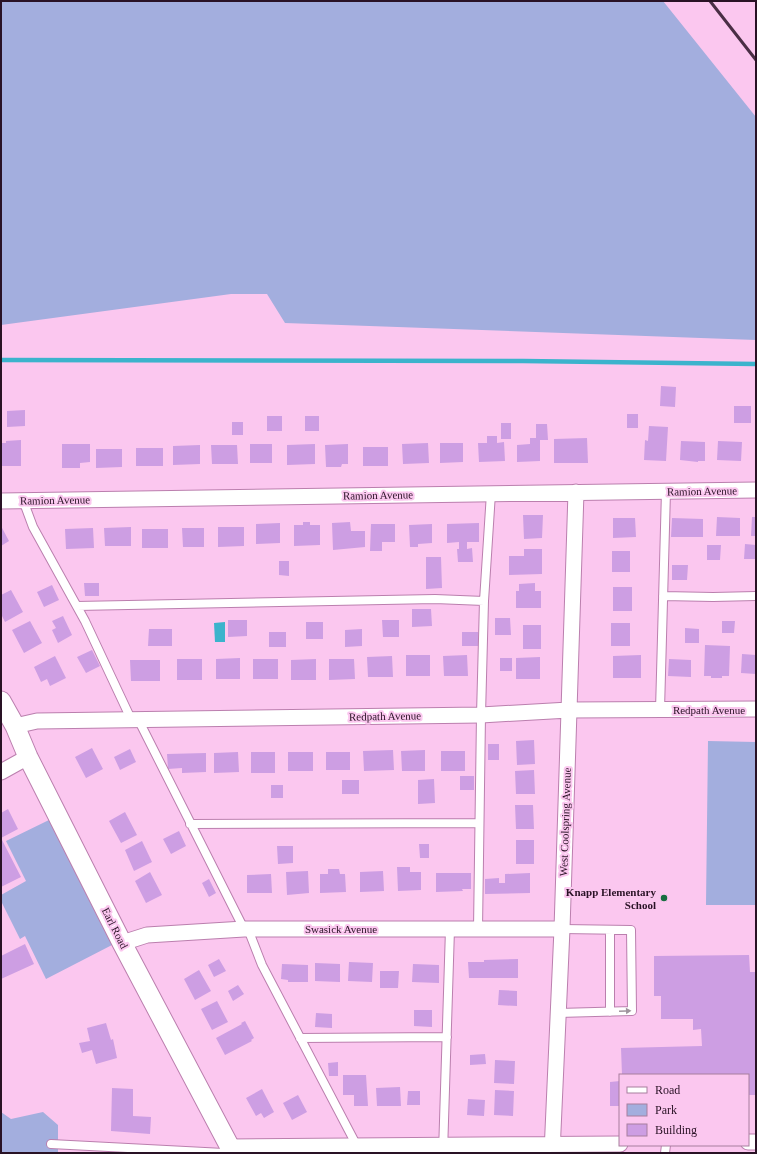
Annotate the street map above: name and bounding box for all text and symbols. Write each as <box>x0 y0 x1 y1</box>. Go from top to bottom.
street label: Ramion Avenue <box>667 484 737 498</box>
street label: Ramion Avenue <box>343 488 413 502</box>
street label: Ramion Avenue <box>20 493 90 507</box>
street label: Redpath Avenue <box>673 704 745 716</box>
street label: Redpath Avenue <box>349 709 421 723</box>
street label: West Coolspring Avenue <box>557 767 573 877</box>
place label: Knapp Elementary School <box>566 886 656 911</box>
marker: Knapp Elementary School <box>659 893 669 903</box>
street label: Earl Road <box>100 906 131 951</box>
street label: Swasick Avenue <box>305 923 377 935</box>
one-way arrow <box>619 1008 631 1015</box>
legend <box>619 1074 749 1146</box>
text: Road <box>655 1083 680 1097</box>
text: Park <box>655 1103 677 1117</box>
text: Building <box>655 1123 697 1137</box>

